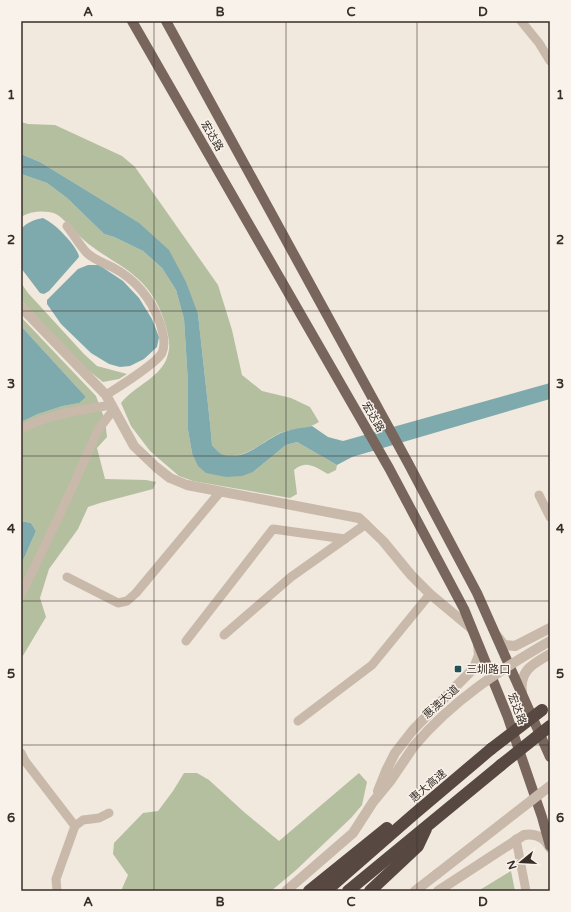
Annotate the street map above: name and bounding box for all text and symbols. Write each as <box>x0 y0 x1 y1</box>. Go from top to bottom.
text: A <box>83 4 93 20</box>
text: B <box>215 4 225 20</box>
text: C <box>346 4 356 20</box>
text: D <box>478 4 488 20</box>
text: 1 <box>7 87 15 103</box>
text: 1 <box>556 87 564 103</box>
street label: 宏达路 <box>198 118 226 154</box>
text: 2 <box>7 232 15 248</box>
text: 2 <box>556 232 564 248</box>
text: 3 <box>7 376 15 392</box>
text: 3 <box>556 376 564 392</box>
street label: 宏达路 <box>359 399 387 435</box>
text: 4 <box>7 521 16 537</box>
text: 4 <box>556 521 565 537</box>
place label: 三圳路口 <box>466 663 510 676</box>
marker: 三圳路口 <box>453 664 463 674</box>
text: 5 <box>7 666 15 682</box>
text: 5 <box>556 666 564 682</box>
street label: 惠澳大道 <box>420 682 462 722</box>
street label: 宏达路 <box>505 691 529 727</box>
street label: 惠大高速 <box>407 767 449 805</box>
text: 6 <box>7 810 15 826</box>
text: 6 <box>556 810 564 826</box>
north arrow <box>501 842 541 882</box>
text: N <box>504 859 520 871</box>
text: A <box>83 894 93 910</box>
text: B <box>215 894 225 910</box>
text: C <box>346 894 356 910</box>
text: D <box>478 894 488 910</box>

